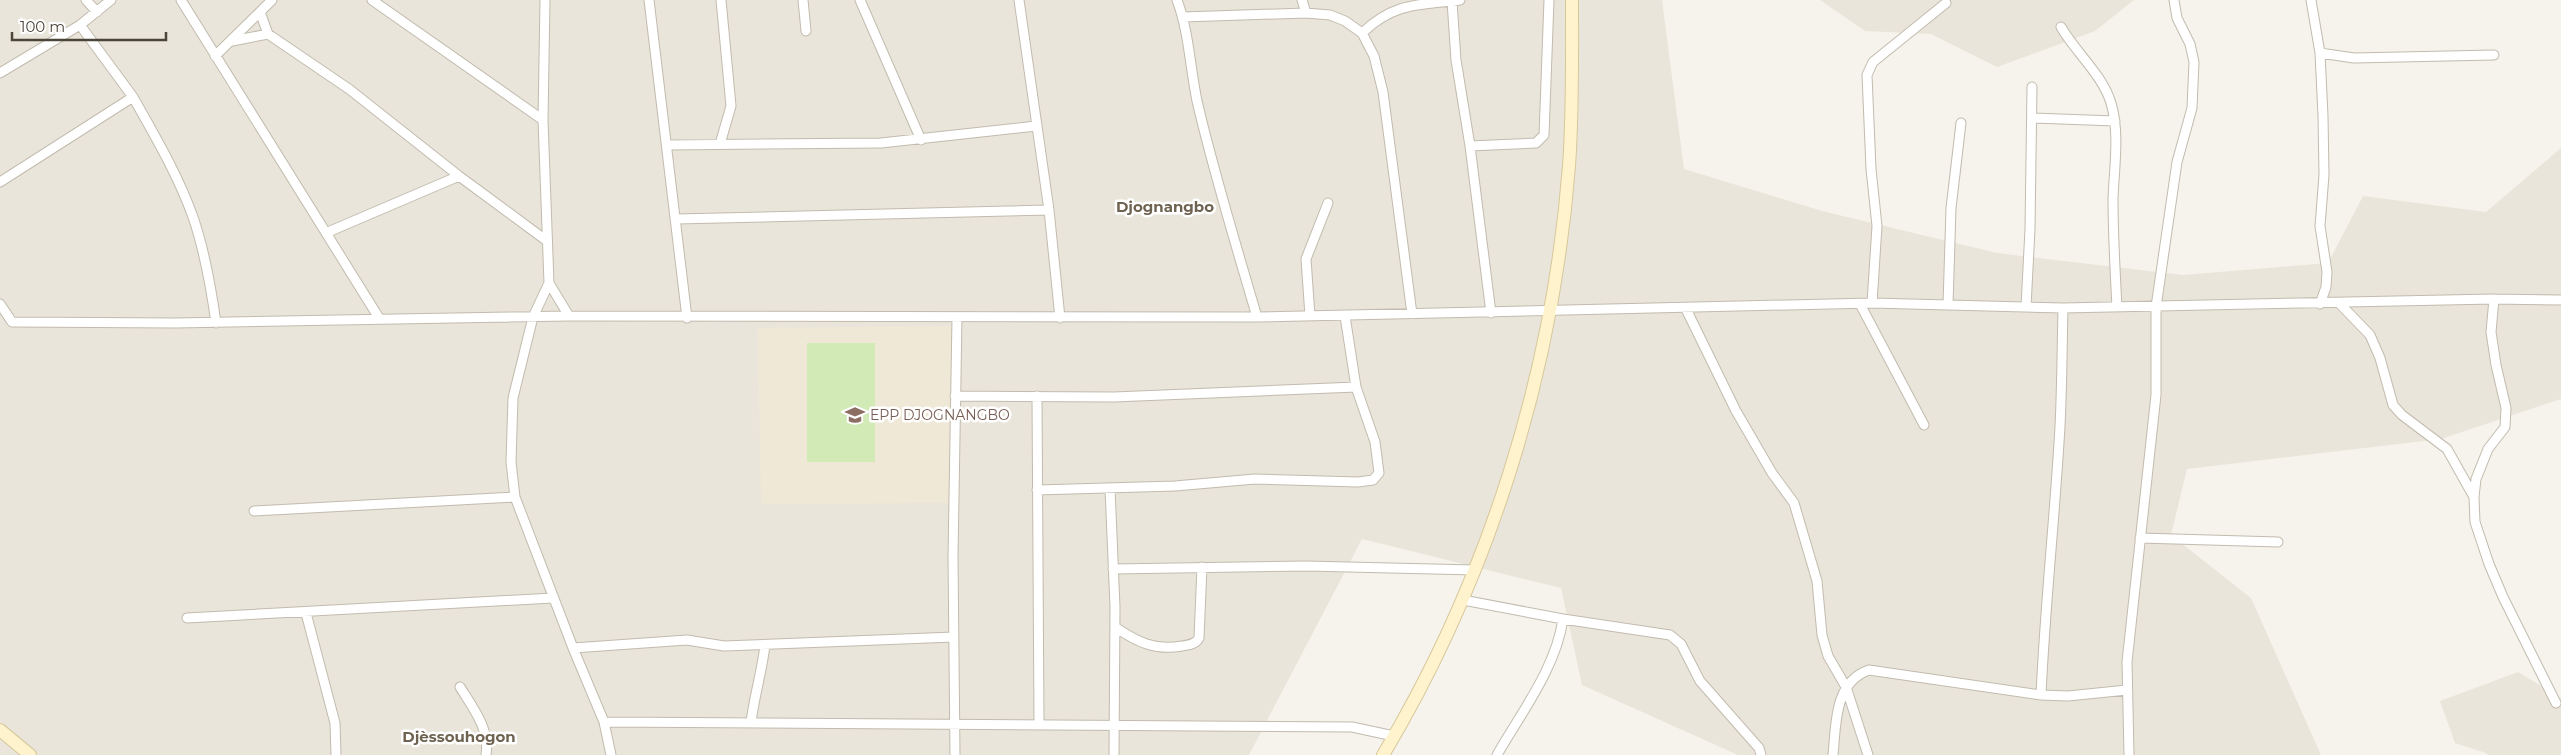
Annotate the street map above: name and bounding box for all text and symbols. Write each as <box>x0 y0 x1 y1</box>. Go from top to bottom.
scale bar <box>12 10 166 42</box>
text: 100 m <box>20 17 65 36</box>
district label: Djognangbo <box>1116 197 1214 216</box>
school or university icon: EPP DJOGNANGBO <box>844 404 866 426</box>
place label: EPP DJOGNANGBO <box>870 406 1010 424</box>
district label: Djèssouhogon <box>402 727 516 746</box>

